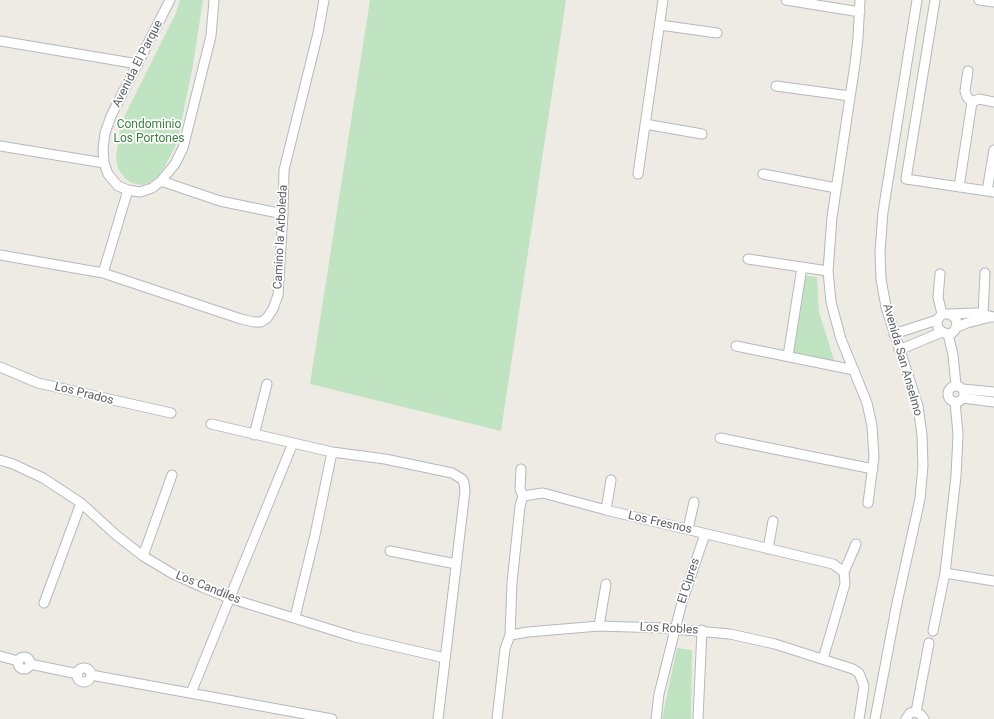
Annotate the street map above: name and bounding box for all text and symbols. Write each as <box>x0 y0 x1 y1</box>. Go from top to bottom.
street label: Avenida El Parque <box>110 18 166 110</box>
park label: Condominio Los Portones <box>113 118 185 146</box>
street label: Camino la Arboleda <box>271 184 291 290</box>
street label: Avenida San Anselmo <box>879 302 925 418</box>
street label: Los Prados <box>53 380 115 408</box>
street label: Los Fresnos <box>627 509 693 537</box>
street label: El Cipres <box>675 557 703 605</box>
street label: Los Candiles <box>173 568 243 608</box>
street label: Los Robles <box>639 620 699 638</box>

